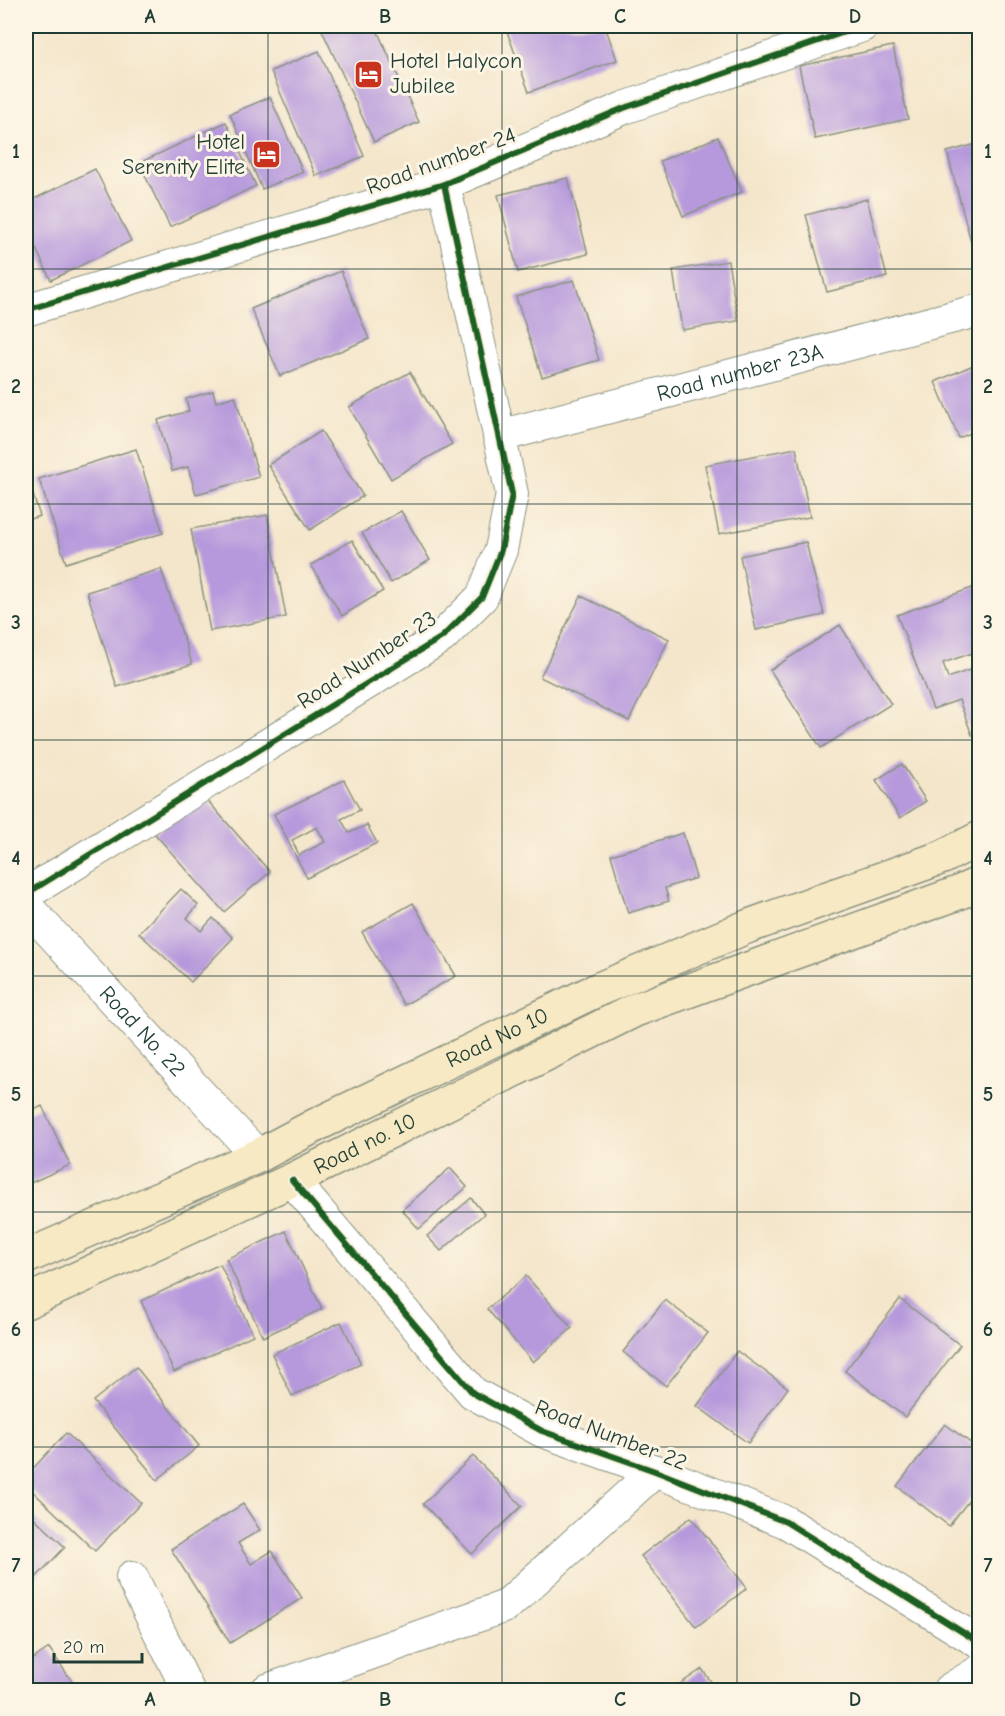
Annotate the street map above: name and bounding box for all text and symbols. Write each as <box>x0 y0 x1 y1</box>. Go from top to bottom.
text: A <box>144 5 156 28</box>
text: B <box>379 5 391 28</box>
text: C <box>614 5 626 28</box>
text: D <box>849 5 861 28</box>
place label: Hotel Halycon Jubilee <box>390 48 522 99</box>
hotel icon: Hotel Halycon Jubilee <box>353 58 385 90</box>
street label: Road number 24 <box>363 122 519 200</box>
place label: Hotel Serenity Elite <box>122 129 245 180</box>
hotel icon: Hotel Serenity Elite <box>250 139 282 171</box>
text: 1 <box>12 140 20 163</box>
text: 1 <box>984 140 992 163</box>
street label: Road number 23A <box>654 339 826 407</box>
text: 2 <box>11 375 21 398</box>
text: 2 <box>983 375 993 398</box>
street label: Road Number 23 <box>293 605 441 715</box>
text: 3 <box>11 611 21 634</box>
text: 3 <box>983 611 993 634</box>
text: 4 <box>11 847 21 870</box>
text: 4 <box>983 847 993 870</box>
street label: Road No. 22 <box>94 981 191 1082</box>
street label: Road No 10 <box>442 1002 553 1073</box>
text: 5 <box>11 1083 21 1106</box>
text: 5 <box>983 1083 993 1106</box>
street label: Road no. 10 <box>309 1108 420 1180</box>
text: 6 <box>11 1318 21 1341</box>
text: 6 <box>983 1318 993 1341</box>
street label: Road Number 22 <box>531 1394 691 1476</box>
text: 7 <box>12 1554 21 1577</box>
text: 7 <box>984 1554 993 1577</box>
scale bar <box>54 1626 142 1664</box>
text: 20 m <box>63 1637 104 1658</box>
text: A <box>144 1688 156 1711</box>
text: B <box>379 1688 391 1711</box>
text: C <box>614 1688 626 1711</box>
text: D <box>849 1688 861 1711</box>

